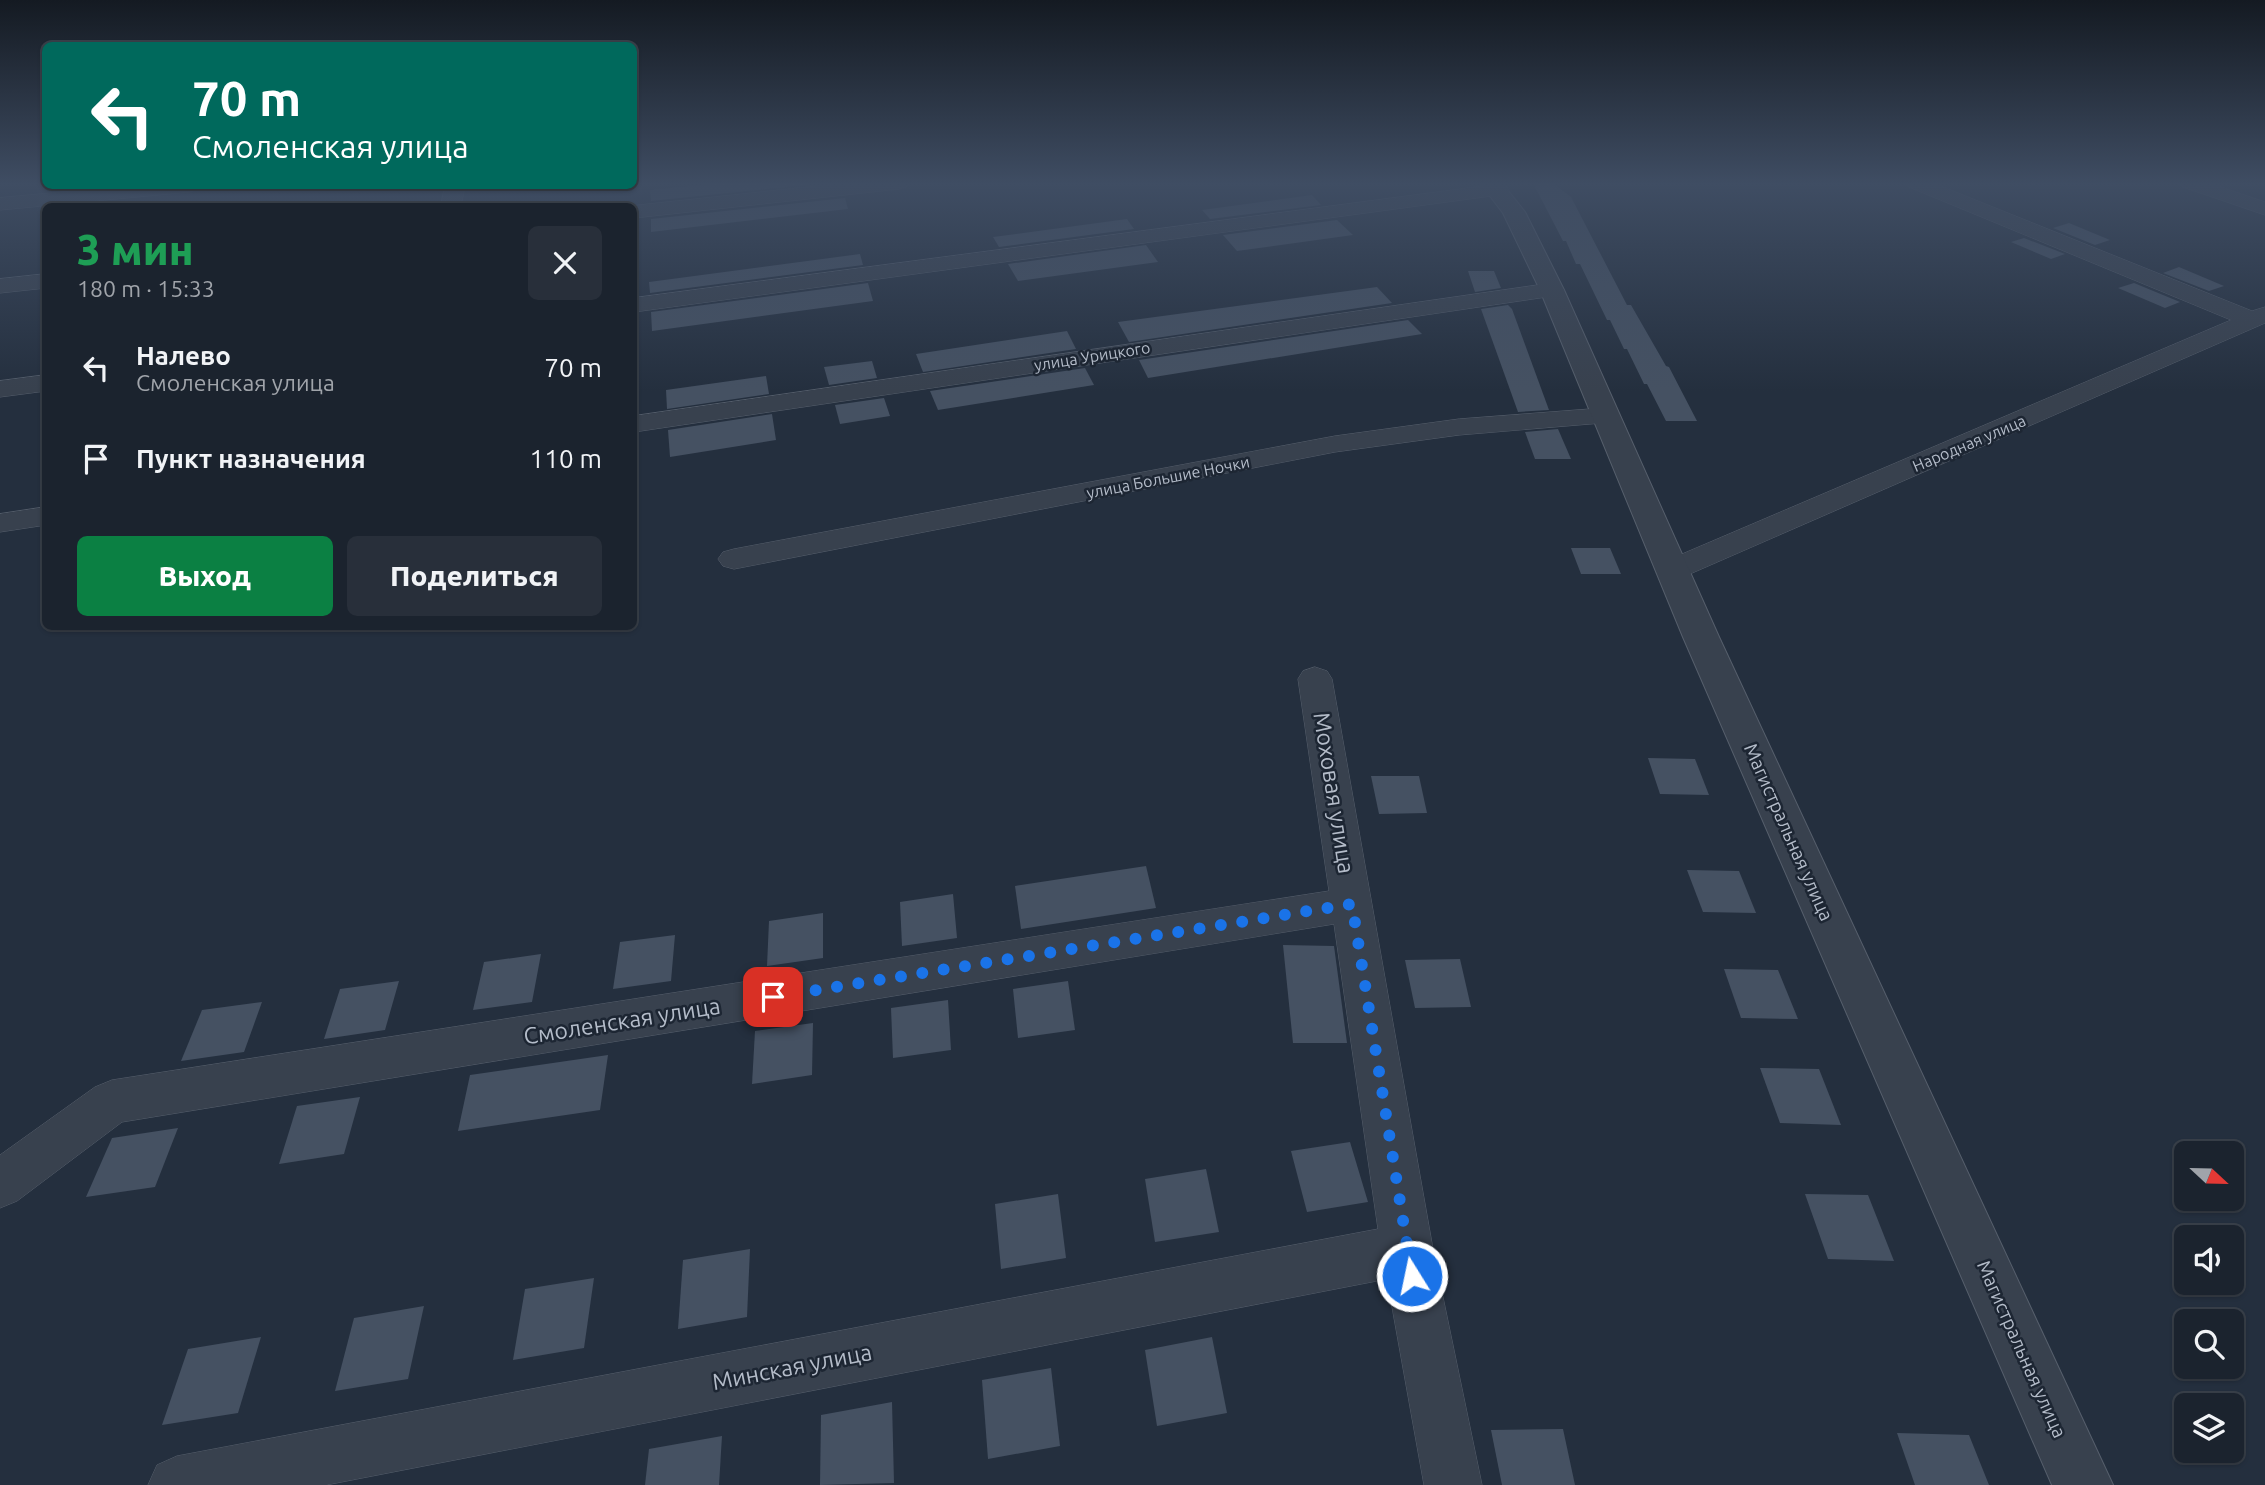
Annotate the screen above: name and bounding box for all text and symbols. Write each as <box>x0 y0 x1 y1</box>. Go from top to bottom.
icon: left <box>77 70 168 161</box>
text: 70 m <box>192 70 301 125</box>
text: Смоленская улица <box>192 128 469 164</box>
text: 3 мин <box>77 226 194 273</box>
button: close <box>528 226 602 300</box>
text: 180 m · 15:33 <box>77 276 215 301</box>
street label: улица Урицкого <box>1033 338 1151 374</box>
text: Налево <box>136 341 231 370</box>
icon: left <box>77 349 115 387</box>
text: 70 m <box>544 353 602 382</box>
text: Смоленская улица <box>136 370 335 395</box>
street label: Народная улица <box>1910 411 2028 475</box>
icon: arrive <box>77 440 115 478</box>
text: Пункт назначения <box>136 444 366 473</box>
text: 110 m <box>530 444 602 473</box>
street label: улица Большие Ночки <box>1085 452 1251 502</box>
button: Выход <box>77 536 333 616</box>
button: Поделиться <box>347 536 602 616</box>
street label: Моховая улица <box>1309 710 1360 875</box>
street label: Магистральная улица <box>1740 740 1838 924</box>
pin <box>743 967 803 1027</box>
icon: arrive <box>754 978 792 1016</box>
street label: Смоленская улица <box>522 993 722 1048</box>
north arrow <box>2174 1141 2244 1211</box>
map controls <box>2174 1141 2244 1463</box>
button: sound <box>2174 1225 2244 1295</box>
position arrow <box>1375 1239 1449 1313</box>
street label: Магистральная улица <box>1973 1257 2071 1441</box>
button: search <box>2174 1309 2244 1379</box>
street label: Минская улица <box>710 1339 874 1394</box>
button: layers <box>2174 1393 2244 1463</box>

